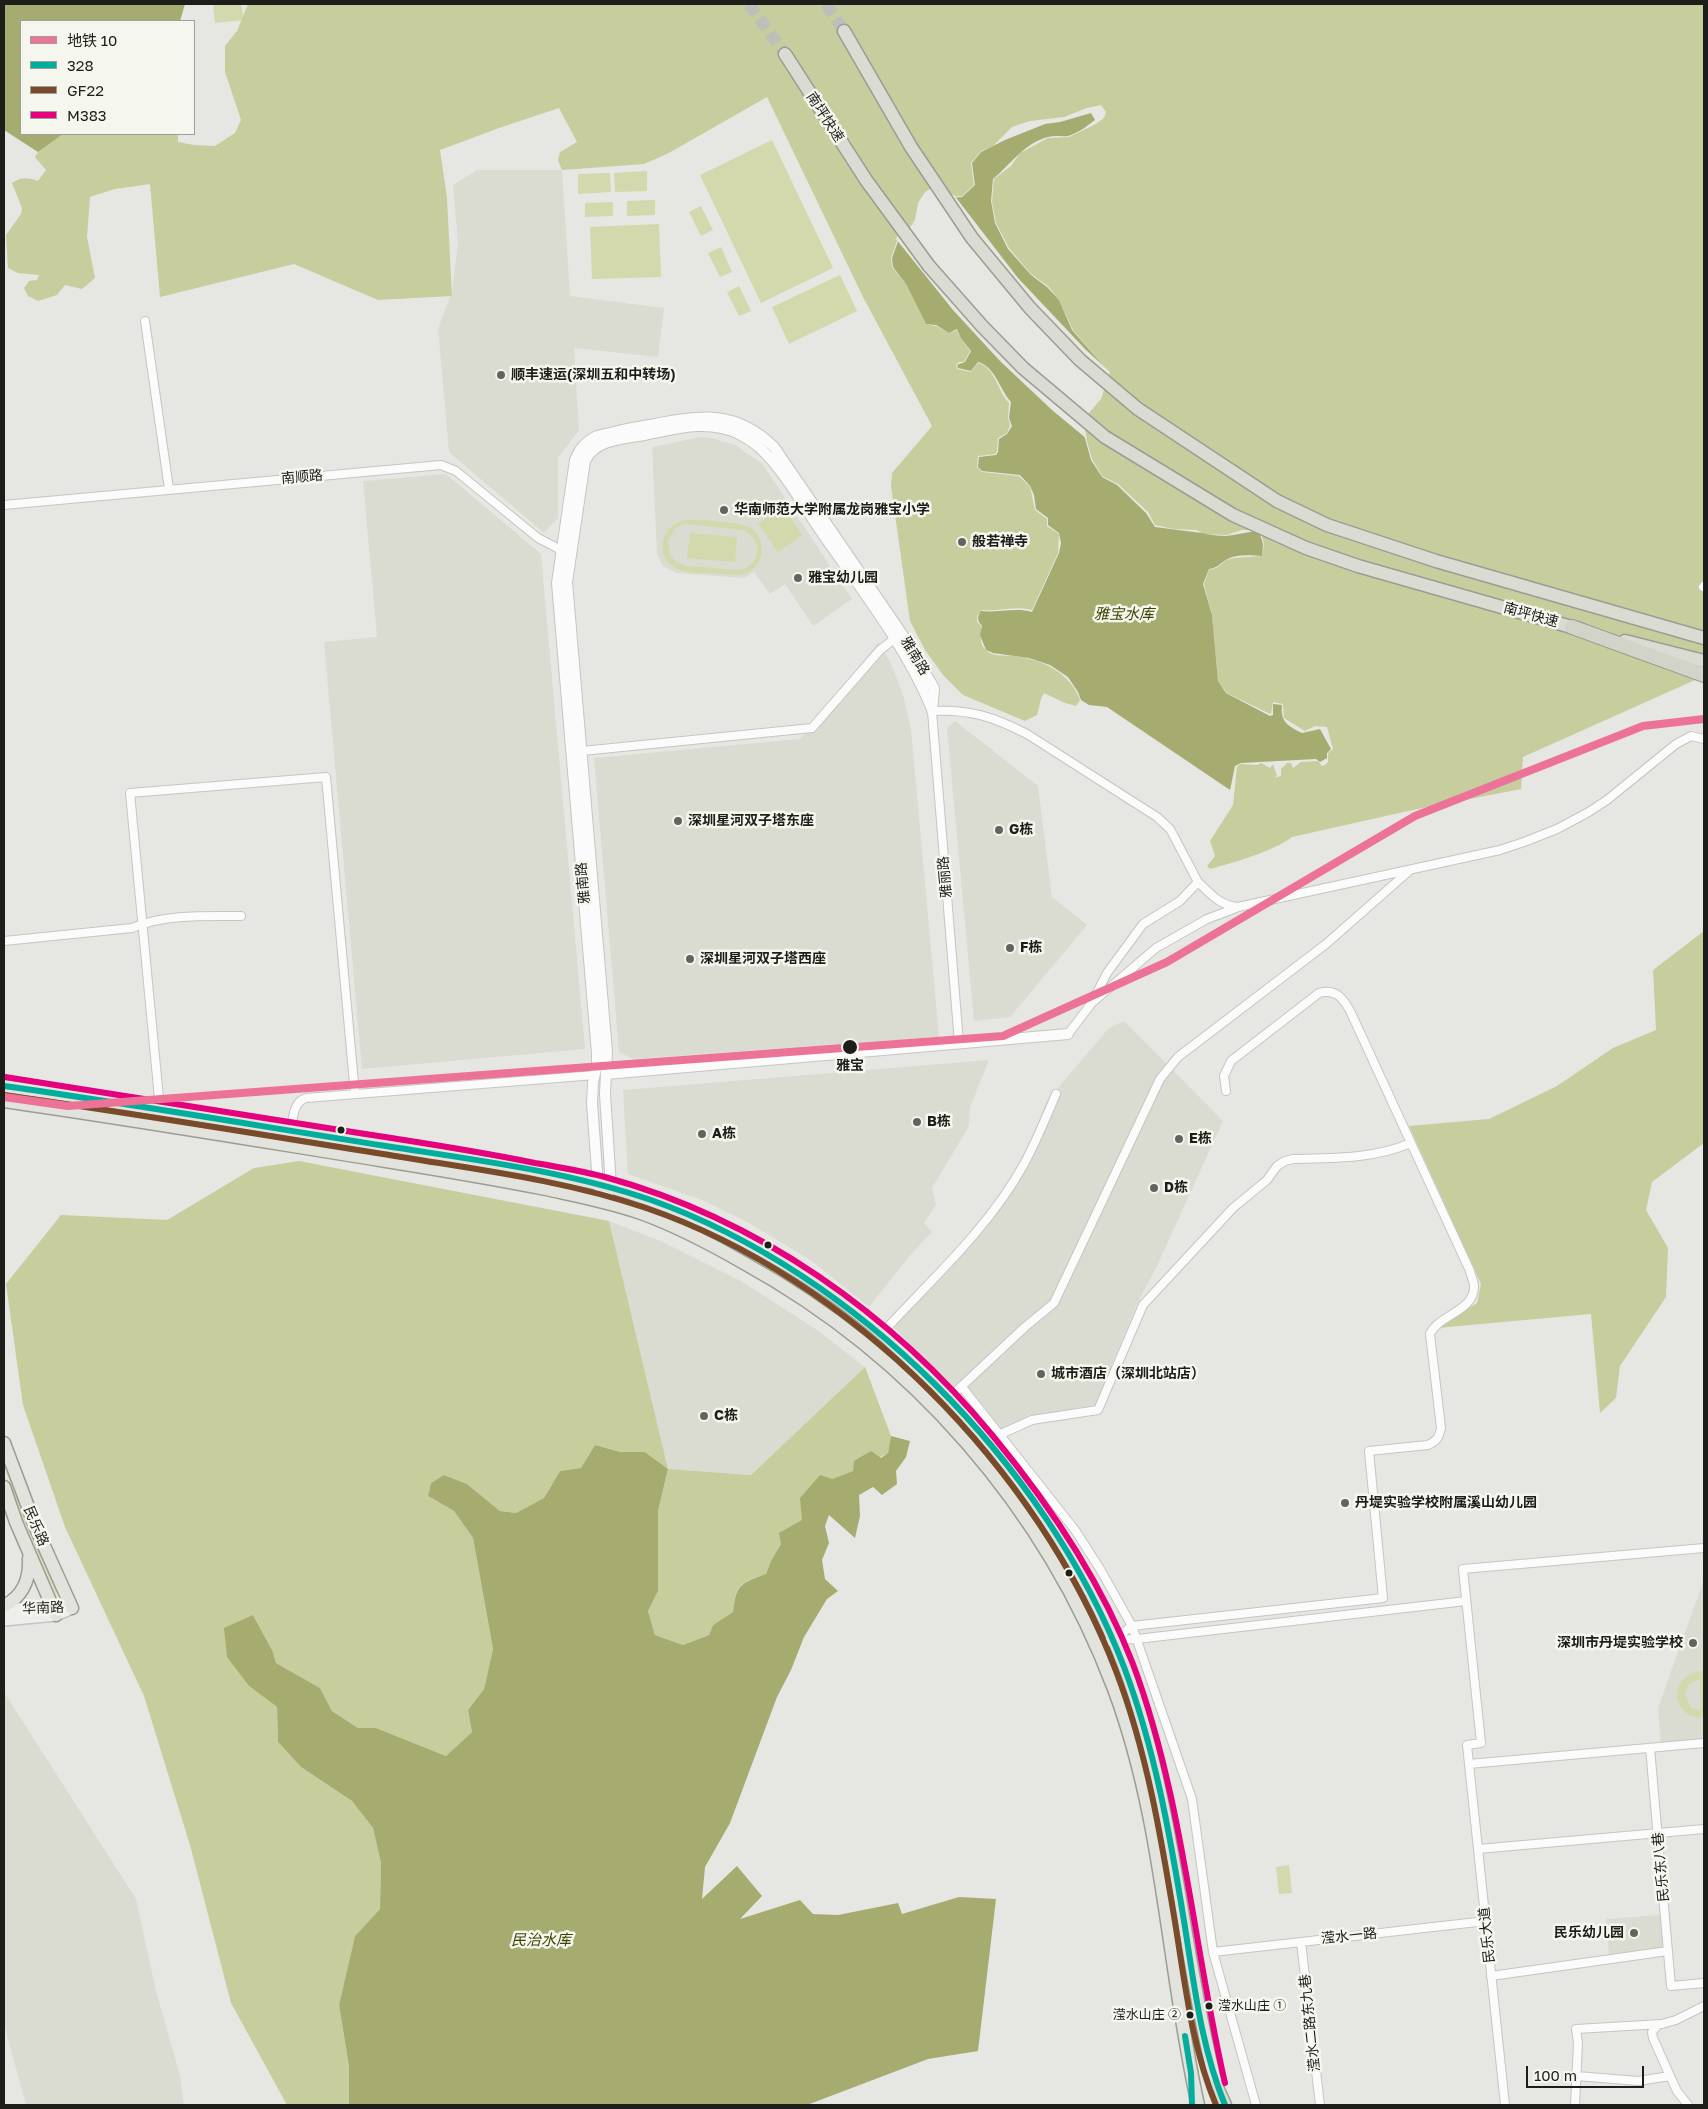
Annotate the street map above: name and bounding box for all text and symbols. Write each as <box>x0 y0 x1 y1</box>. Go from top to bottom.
legend <box>20 20 195 135</box>
text: 地铁 10 <box>67 31 117 49</box>
text: 328 <box>67 56 94 74</box>
text: GF22 <box>67 81 104 99</box>
street label: 南坪快速 <box>803 89 847 145</box>
text: M383 <box>67 106 107 124</box>
place label: 顺丰速运(深圳五和中转场) <box>511 367 676 383</box>
marker: 顺丰速运(深圳五和中转场) <box>495 369 507 381</box>
street label: 南顺路 <box>280 467 324 487</box>
place label: 华南师范大学附属龙岗雅宝小学 <box>734 502 930 518</box>
marker: 华南师范大学附属龙岗雅宝小学 <box>718 504 730 516</box>
place label: 般若禅寺 <box>972 534 1028 550</box>
marker: 般若禅寺 <box>956 536 968 548</box>
place label: 雅宝幼儿园 <box>808 570 878 586</box>
marker: 雅宝幼儿园 <box>792 572 804 584</box>
street label: 南坪快速 <box>1502 599 1560 631</box>
water label: 雅宝水库 <box>1094 605 1154 623</box>
street label: 雅南路 <box>897 634 933 678</box>
place label: 深圳星河双子塔东座 <box>688 813 814 829</box>
marker: 深圳星河双子塔东座 <box>672 815 684 827</box>
place label: G栋 <box>1009 822 1033 838</box>
marker: G栋 <box>993 824 1005 836</box>
street label: 雅丽路 <box>935 855 955 899</box>
street label: 雅南路 <box>573 861 593 905</box>
place label: F栋 <box>1020 940 1042 956</box>
marker: F栋 <box>1004 942 1016 954</box>
place label: 深圳星河双子塔西座 <box>700 951 826 967</box>
marker: 深圳星河双子塔西座 <box>684 953 696 965</box>
marker: 雅宝 <box>841 1038 859 1056</box>
place label: 雅宝 <box>836 1058 864 1074</box>
place label: B栋 <box>927 1114 951 1130</box>
marker: B栋 <box>911 1116 923 1128</box>
unlabelled marker <box>336 1125 346 1135</box>
place label: A栋 <box>712 1126 736 1142</box>
marker: A栋 <box>696 1128 708 1140</box>
place label: E栋 <box>1189 1131 1212 1147</box>
marker: E栋 <box>1173 1133 1185 1145</box>
place label: D栋 <box>1164 1180 1188 1196</box>
marker: D栋 <box>1148 1182 1160 1194</box>
unlabelled marker <box>763 1240 773 1250</box>
place label: 城市酒店（深圳北站店） <box>1051 1366 1205 1382</box>
marker: 城市酒店（深圳北站店） <box>1035 1368 1047 1380</box>
place label: C栋 <box>714 1408 738 1424</box>
marker: C栋 <box>698 1410 710 1422</box>
place label: 丹堤实验学校附属溪山幼儿园 <box>1355 1495 1537 1511</box>
marker: 丹堤实验学校附属溪山幼儿园 <box>1339 1497 1351 1509</box>
street label: 民乐路 <box>20 1503 52 1549</box>
unlabelled marker <box>1064 1568 1074 1578</box>
street label: 华南路 <box>22 1599 64 1617</box>
place label: 深圳市丹堤实验学校 <box>1557 1635 1683 1651</box>
marker: 深圳市丹堤实验学校 <box>1687 1637 1699 1649</box>
street label: 民乐东八巷 <box>1650 1831 1672 1903</box>
street label: 民乐大道 <box>1476 1906 1498 1964</box>
street label: 滢水一路 <box>1320 1925 1378 1947</box>
place label: 民乐幼儿园 <box>1554 1925 1624 1941</box>
marker: 民乐幼儿园 <box>1628 1927 1640 1939</box>
water label: 民治水库 <box>511 1931 571 1949</box>
street label: 滢水二路东九巷 <box>1297 1973 1323 2073</box>
place label: 滢水山庄 ① <box>1218 1998 1286 2014</box>
marker: 滢水山庄 ① <box>1204 2001 1214 2011</box>
place label: 滢水山庄 ② <box>1113 2007 1181 2023</box>
marker: 滢水山庄 ② <box>1185 2010 1195 2020</box>
scale bar <box>1528 2056 1646 2088</box>
text: 100 m <box>1534 2066 1577 2084</box>

